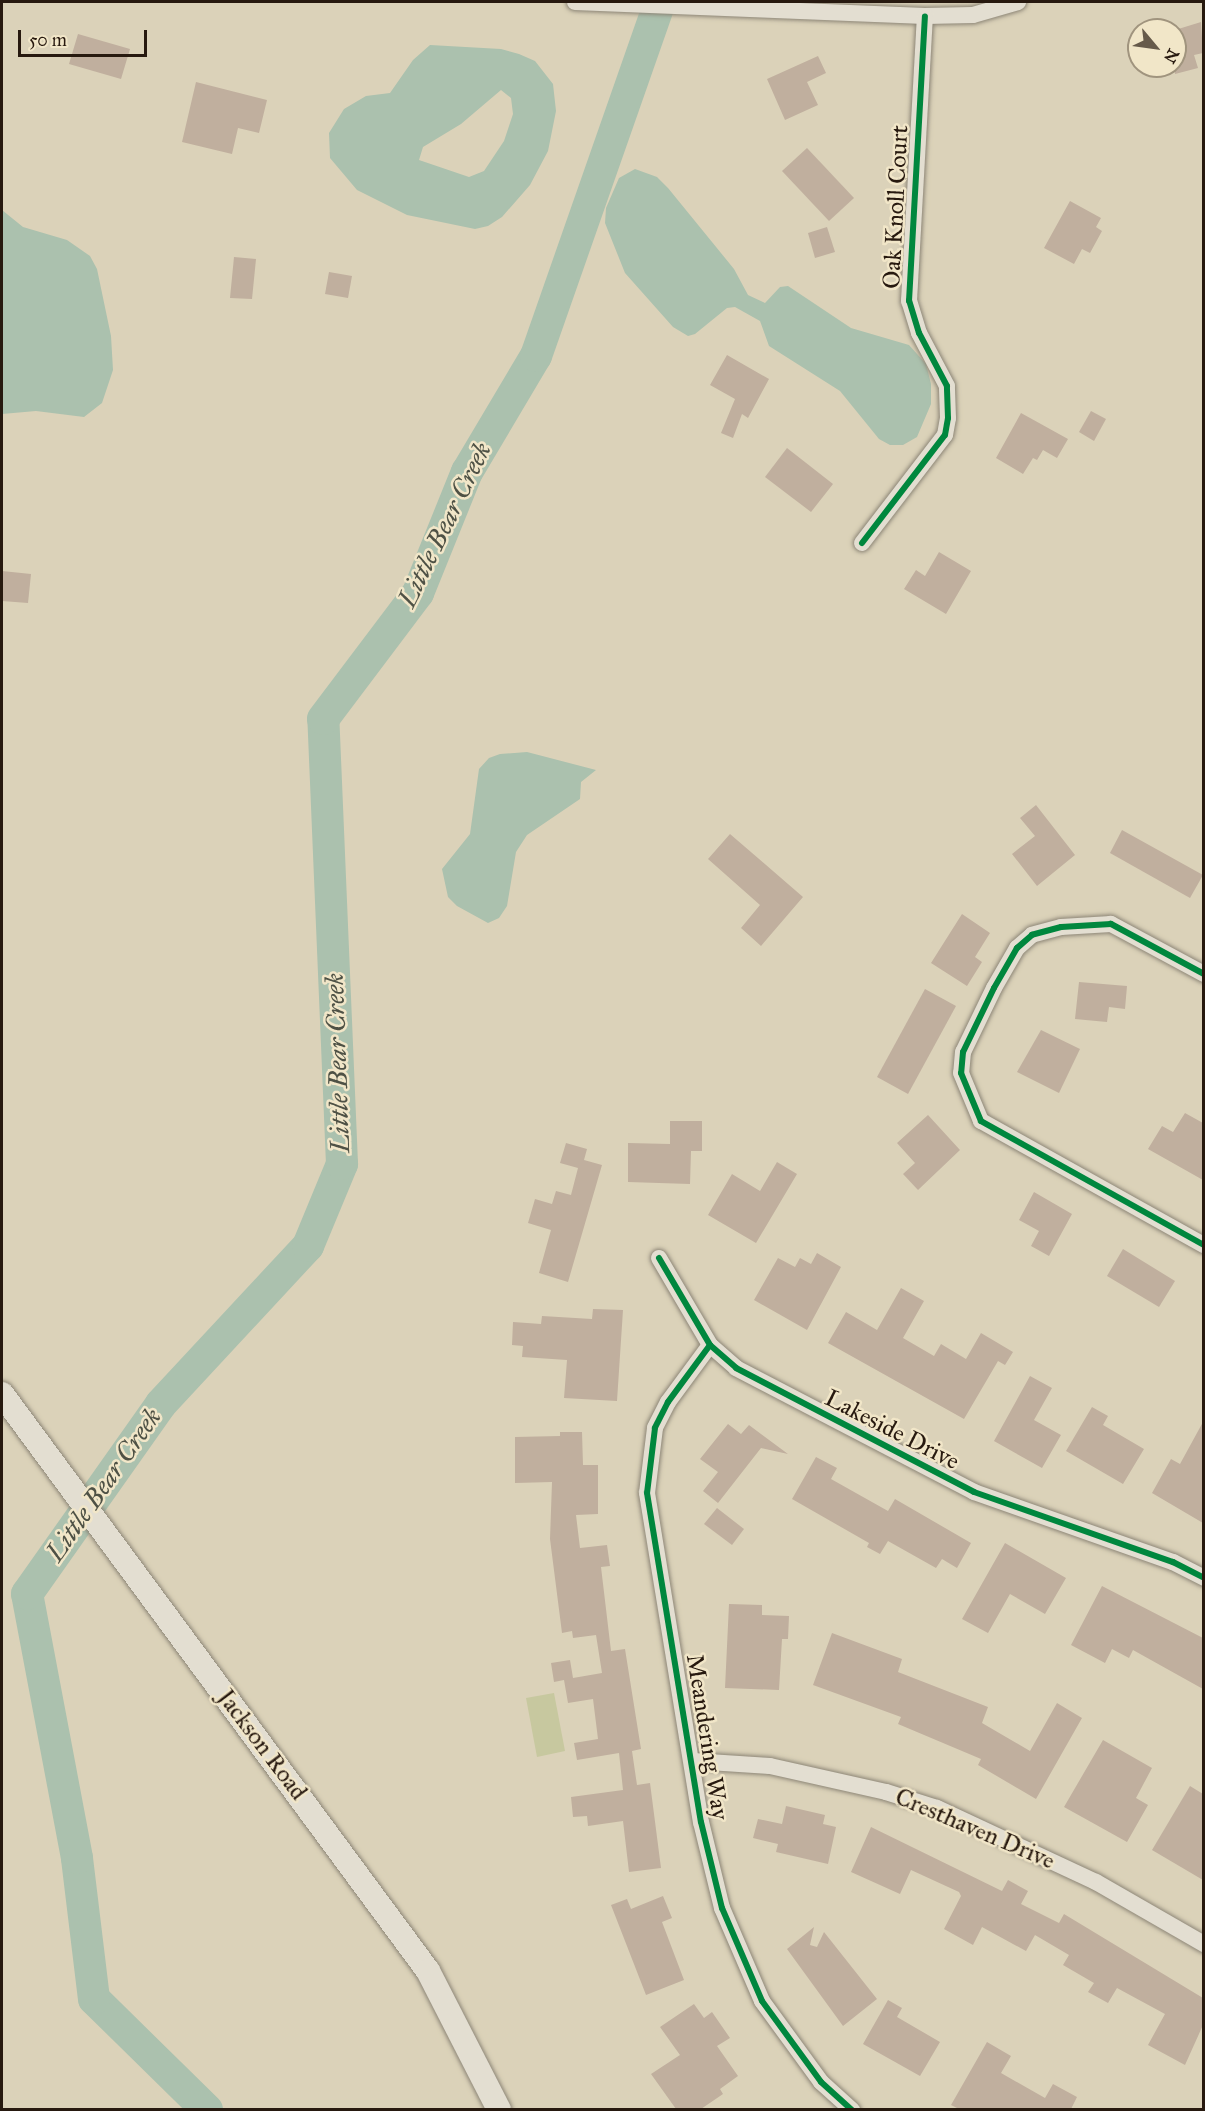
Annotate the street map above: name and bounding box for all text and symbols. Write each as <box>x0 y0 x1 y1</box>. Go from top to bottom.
scale bar <box>21 18 150 56</box>
north arrow <box>1127 18 1187 78</box>
text: 50 m <box>29 29 67 51</box>
text: N <box>1160 45 1183 67</box>
street label: Oak Knoll Court <box>877 124 915 290</box>
water label: Little Bear Creek <box>392 437 498 613</box>
water label: Little Bear Creek <box>319 973 357 1153</box>
street label: Lakeside Drive <box>820 1384 964 1476</box>
water label: Little Bear Creek <box>40 1403 168 1567</box>
street label: Meandering Way <box>680 1652 734 1822</box>
street label: Jackson Road <box>211 1684 313 1806</box>
street label: Cresthaven Drive <box>891 1782 1059 1876</box>

